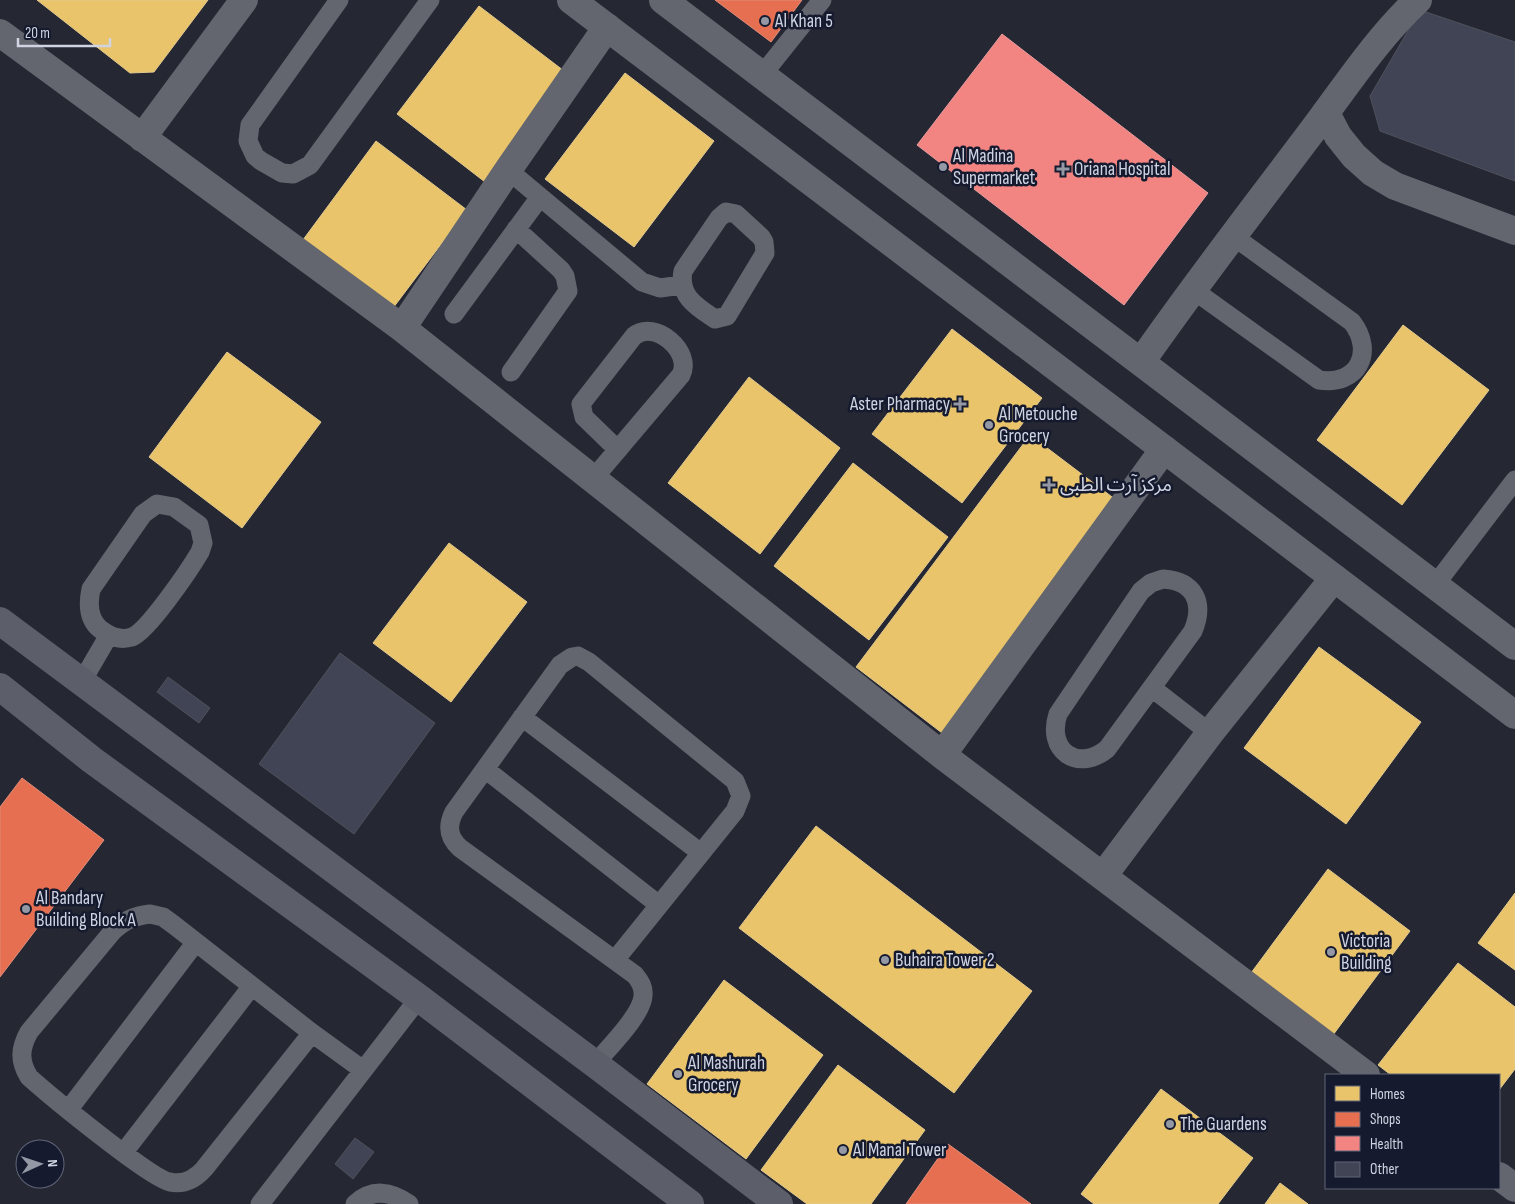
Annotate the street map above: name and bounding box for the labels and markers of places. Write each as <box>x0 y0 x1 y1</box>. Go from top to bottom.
place label: Al Khan 5 <box>774 10 833 33</box>
marker: Al Khan 5 <box>759 15 771 27</box>
place label: Al Madina Supermarket <box>952 145 1036 190</box>
place label: Oriana Hospital <box>1074 158 1170 181</box>
marker: Al Madina Supermarket <box>937 161 949 173</box>
marker: Oriana Hospital <box>1056 162 1070 176</box>
place label: Aster Pharmacy <box>849 393 951 416</box>
marker: Aster Pharmacy <box>954 398 966 410</box>
place label: Al Metouche Grocery <box>998 403 1078 448</box>
marker: Al Metouche Grocery <box>983 419 995 431</box>
place label: مرکز آرت الطبی <box>1060 474 1172 497</box>
marker: مرکز آرت الطبی <box>1042 478 1056 492</box>
place label: Al Bandary Building Block A <box>35 887 136 932</box>
marker: Al Bandary Building Block A <box>20 903 32 915</box>
place label: Victoria Building <box>1341 930 1392 975</box>
marker: Victoria Building <box>1325 946 1337 958</box>
place label: Buhaira Tower 2 <box>895 949 995 972</box>
marker: Buhaira Tower 2 <box>879 954 891 966</box>
place label: Al Mashurah Grocery <box>687 1052 765 1097</box>
marker: Al Mashurah Grocery <box>672 1068 684 1080</box>
place label: The Guardens <box>1180 1113 1267 1136</box>
marker: The Guardens <box>1164 1118 1176 1130</box>
place label: Al Manal Tower <box>852 1139 947 1162</box>
marker: Al Manal Tower <box>837 1144 849 1156</box>

